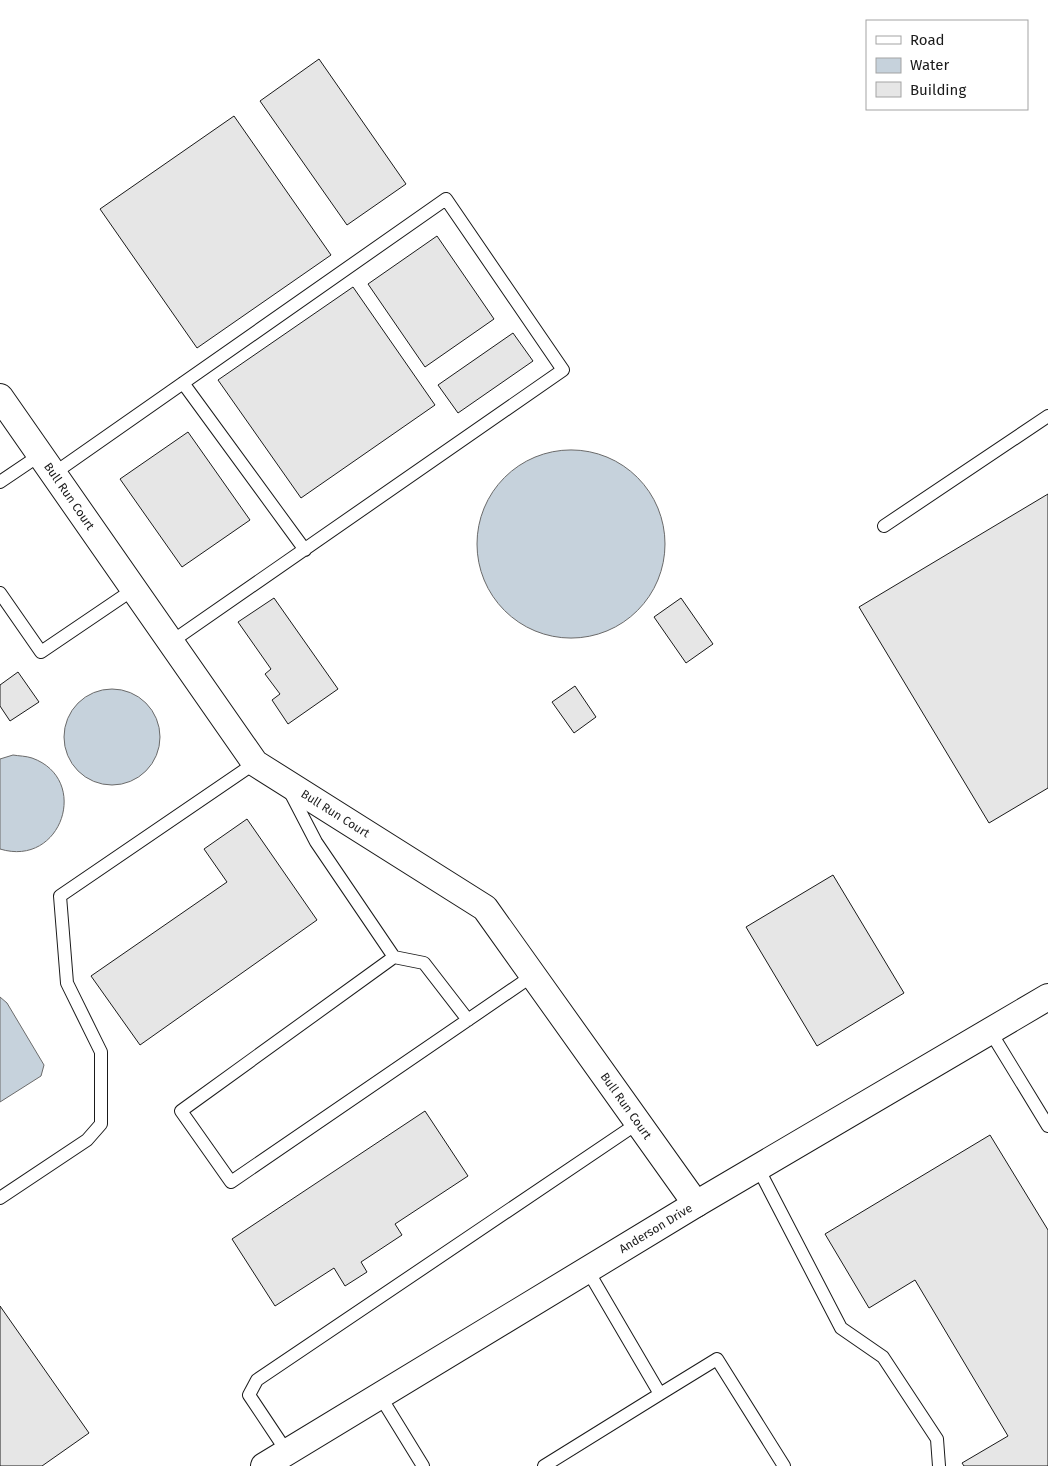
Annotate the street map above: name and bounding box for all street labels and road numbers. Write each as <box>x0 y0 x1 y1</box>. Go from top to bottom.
street label: Bull Run Court <box>41 460 98 533</box>
street label: Bull Run Court <box>298 787 373 841</box>
street label: Bull Run Court <box>598 1070 655 1142</box>
street label: Anderson Drive <box>616 1201 695 1256</box>

